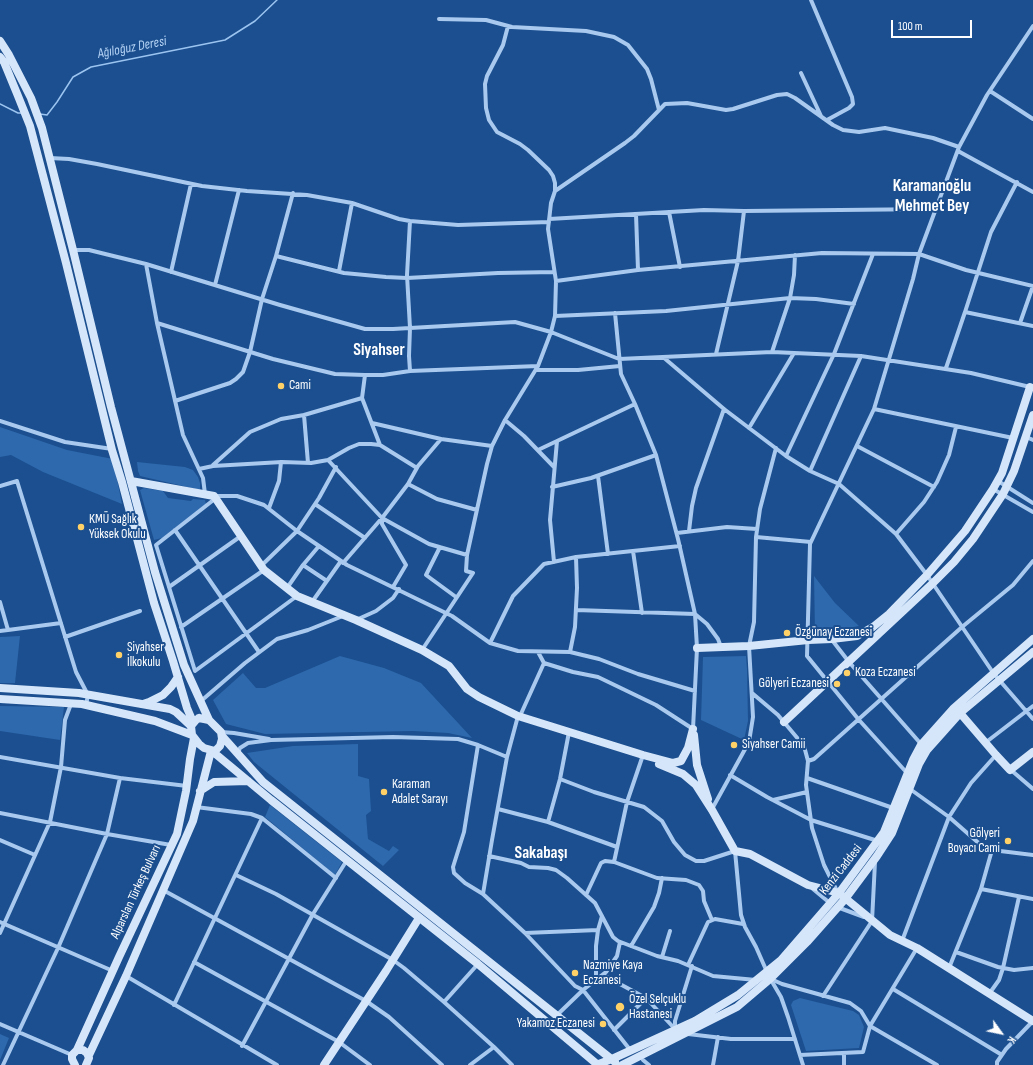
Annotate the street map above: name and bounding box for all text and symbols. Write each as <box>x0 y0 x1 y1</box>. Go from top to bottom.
scale bar <box>893 12 974 38</box>
text: 100 m <box>898 19 923 34</box>
water label: Ağıloğuz Deresi <box>96 33 168 63</box>
district label: Karamanoğlu Mehmet Bey <box>893 177 971 217</box>
district label: Siyahser <box>353 341 405 361</box>
place label: Cami <box>289 378 311 394</box>
marker: Cami <box>276 381 286 391</box>
place label: KMÜ Sağlık Yüksek Okulu <box>89 512 146 543</box>
marker: KMÜ Sağlık Yüksek Okulu <box>76 522 86 532</box>
place label: Özgünay Eczanesi <box>795 625 872 641</box>
marker: Özgünay Eczanesi <box>782 628 792 638</box>
place label: Siyahser İlkokulu <box>127 640 164 671</box>
marker: Siyahser İlkokulu <box>114 650 124 660</box>
place label: Koza Eczanesi <box>855 665 916 681</box>
marker: Koza Eczanesi <box>842 668 852 678</box>
place label: Gölyeri Eczanesi <box>758 676 829 692</box>
marker: Gölyeri Eczanesi <box>832 679 842 689</box>
place label: Siyahser Camii <box>742 737 805 753</box>
marker: Siyahser Camii <box>729 740 739 750</box>
place label: Karaman Adalet Sarayı <box>392 777 448 808</box>
marker: Karaman Adalet Sarayı <box>379 787 389 797</box>
place label: Gölyeri Boyacı Cami <box>948 826 1000 857</box>
marker: Gölyeri Boyacı Cami <box>1003 836 1013 846</box>
street label: Kenzi Caddesi <box>816 842 866 898</box>
street label: Alparslan Türkeş Bulvarı <box>107 843 165 941</box>
district label: Sakabaşı <box>515 844 567 864</box>
place label: Nazmiye Kaya Eczanesi <box>583 958 643 989</box>
marker: Nazmiye Kaya Eczanesi <box>570 968 580 978</box>
place label: Özel Selçuklu Hastanesi <box>629 992 686 1023</box>
marker: Özel Selçuklu Hastanesi <box>614 1001 626 1013</box>
north arrow <box>981 1013 1021 1053</box>
place label: Yakamoz Eczanesi <box>517 1016 595 1032</box>
marker: Yakamoz Eczanesi <box>598 1019 608 1029</box>
text: K <box>1005 1034 1018 1046</box>

